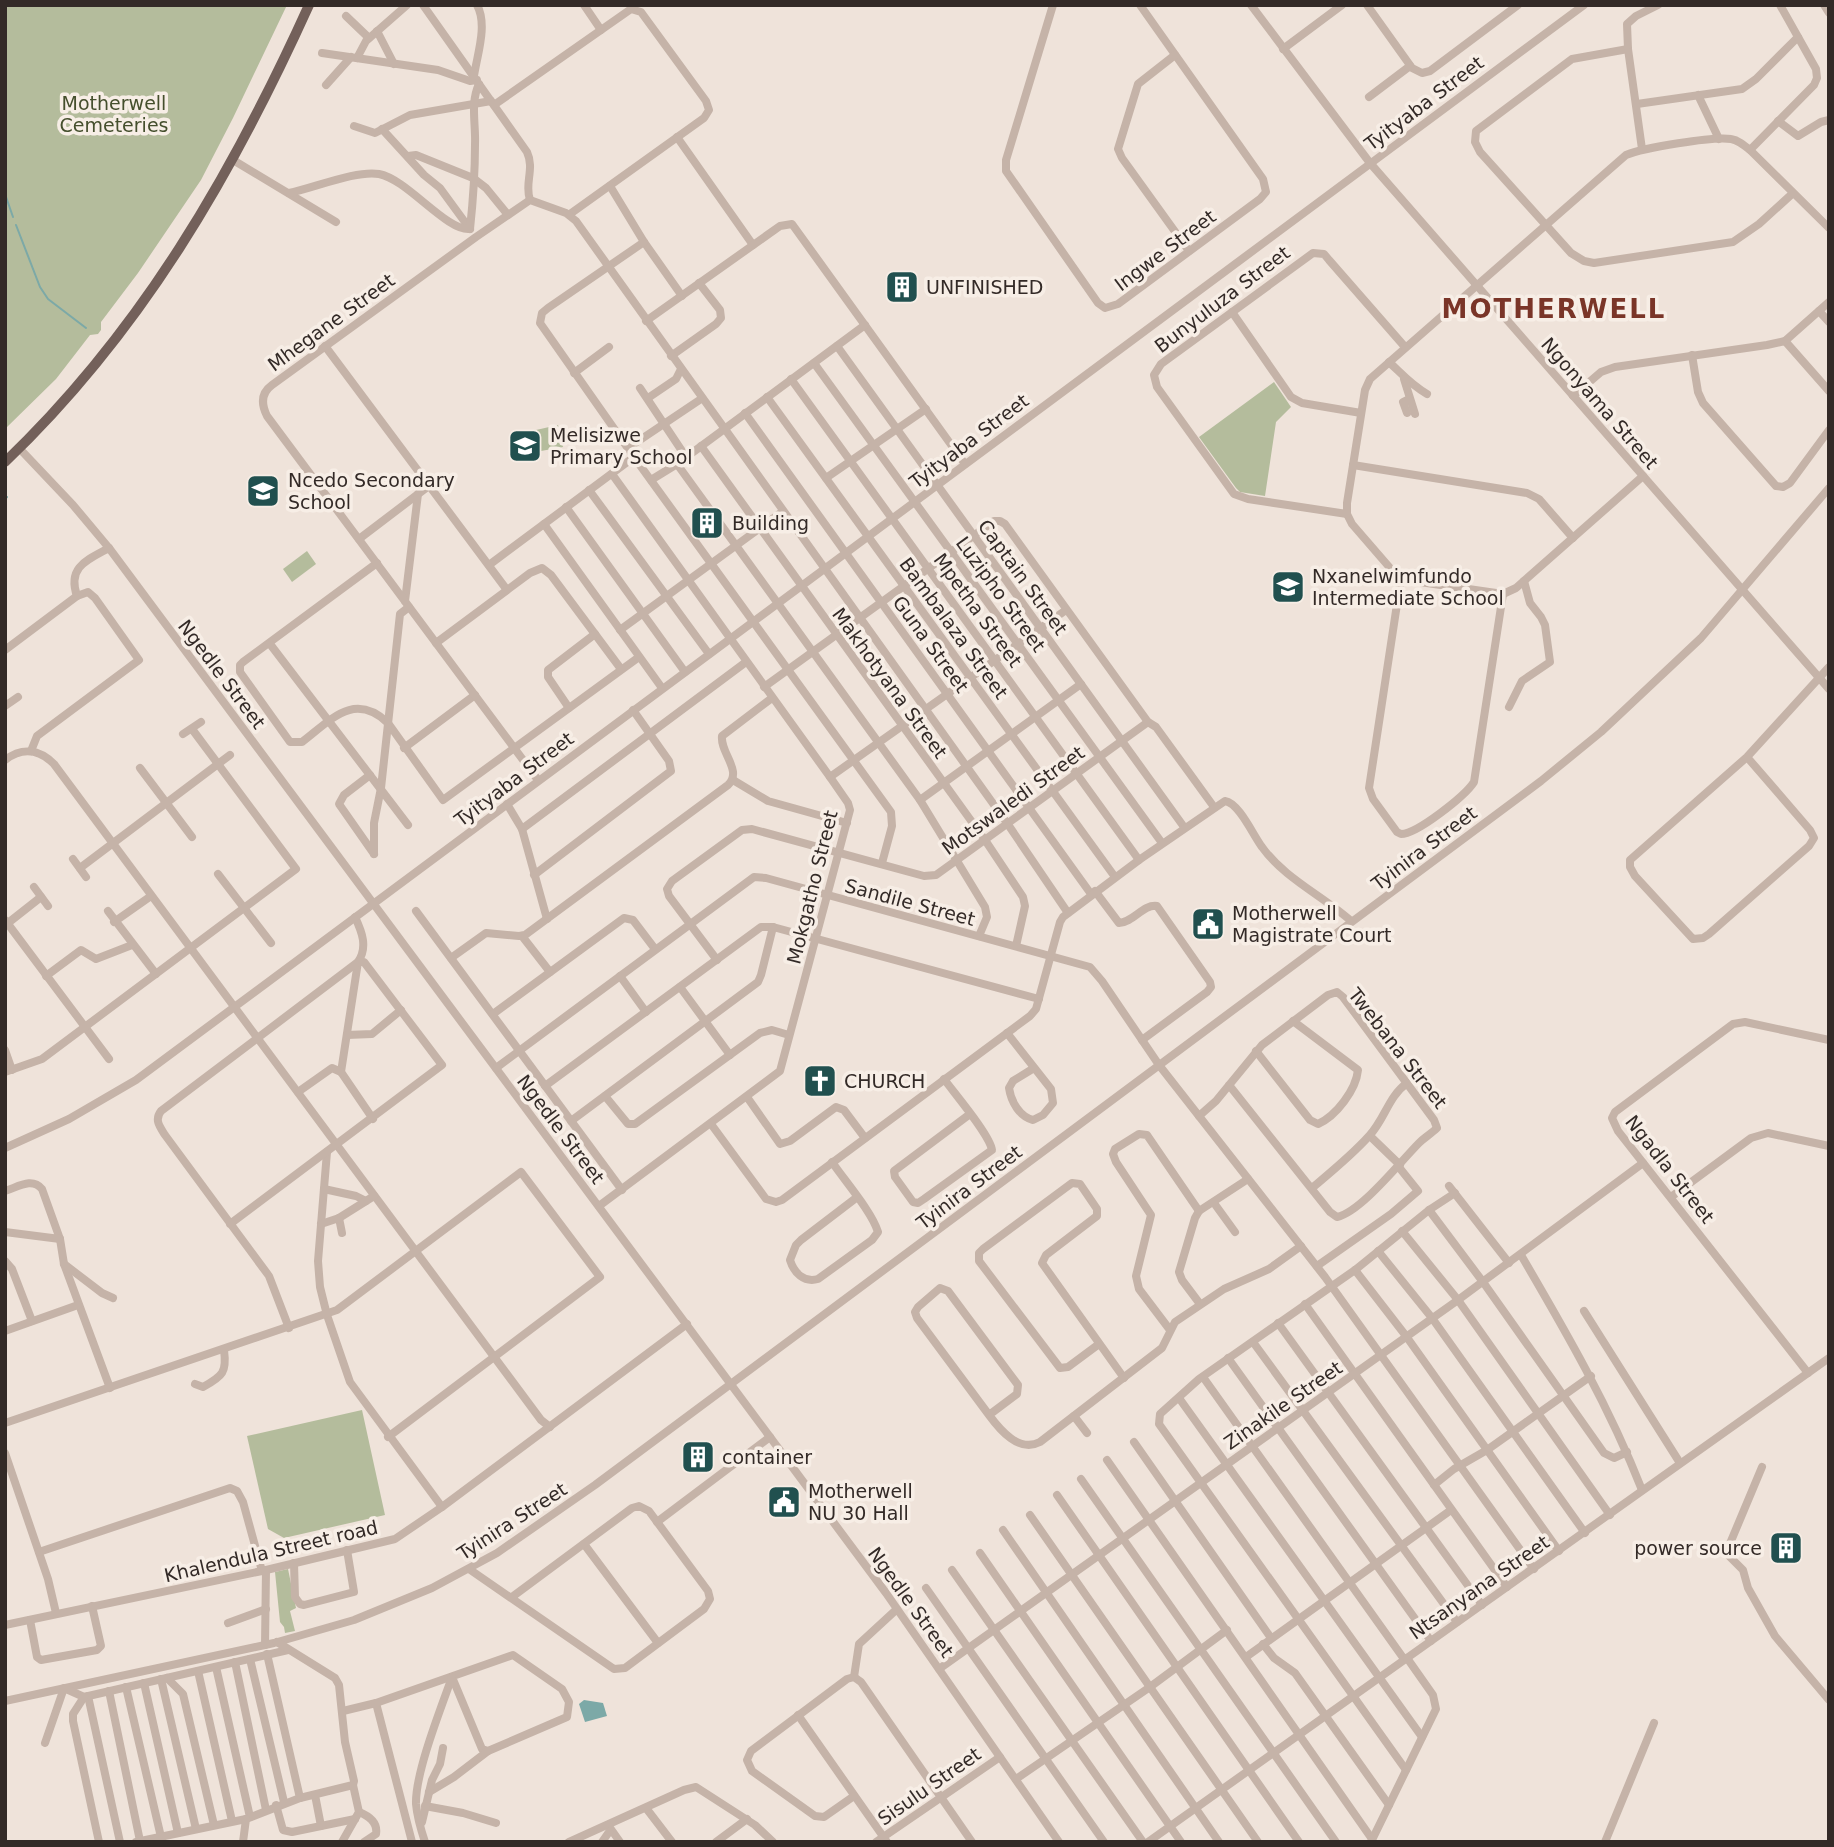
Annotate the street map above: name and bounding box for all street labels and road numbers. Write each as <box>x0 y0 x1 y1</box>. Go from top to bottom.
street label: Tyityaba Street <box>1359 51 1488 155</box>
street label: Ingwe Street <box>1110 205 1220 295</box>
street label: Bunyuluza Street <box>1150 241 1294 357</box>
street label: Mhegane Street <box>263 269 399 375</box>
street label: Ngonyama Street <box>1537 333 1663 473</box>
street label: Tyityaba Street <box>904 389 1033 493</box>
street label: Captain Street <box>974 515 1072 639</box>
street label: Luzipho Street <box>952 532 1050 656</box>
street label: Mpetha Street <box>929 549 1027 671</box>
street label: Bambalaza Street <box>895 553 1013 703</box>
street label: Guna Street <box>889 591 973 697</box>
street label: Makhotyana Street <box>828 604 952 762</box>
street label: Ngedle Street <box>174 615 270 733</box>
street label: Tyityaba Street <box>449 727 578 831</box>
street label: Motswaledi Street <box>938 741 1088 859</box>
street label: Tyinira Street <box>1366 801 1481 895</box>
street label: Mokgatho Street <box>782 808 842 966</box>
street label: Sandile Street <box>843 874 977 930</box>
street label: Twebana Street <box>1344 983 1452 1113</box>
street label: Ngedle Street <box>513 1070 609 1188</box>
street label: Ngadla Street <box>1621 1111 1719 1227</box>
street label: Tyinira Street <box>911 1140 1026 1234</box>
street label: Zinakile Street <box>1220 1356 1346 1454</box>
street label: Tyinira Street <box>452 1478 571 1565</box>
street label: Khalendula Street road <box>162 1516 380 1586</box>
street label: Ntsanyana Street <box>1405 1530 1553 1644</box>
street label: Ngedle Street <box>864 1543 958 1661</box>
street label: Sisulu Street <box>873 1742 985 1830</box>

